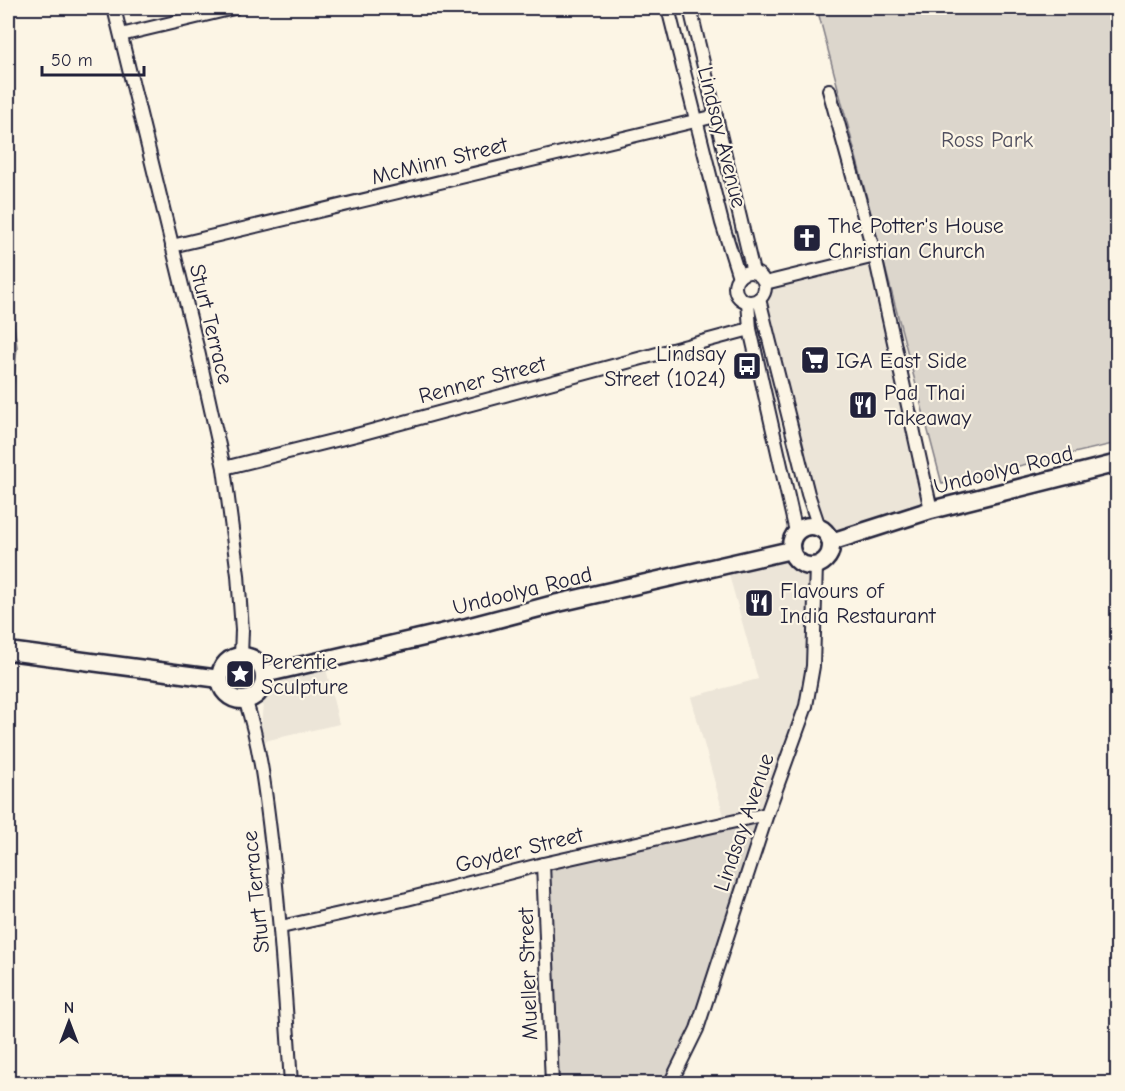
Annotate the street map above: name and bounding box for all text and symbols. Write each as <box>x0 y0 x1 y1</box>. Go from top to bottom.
scale bar <box>42 39 144 77</box>
text: 50 m <box>51 50 93 71</box>
street label: Lindsay Avenue <box>692 64 752 210</box>
park label: Ross Park <box>941 127 1033 153</box>
street label: McMinn Street <box>369 131 511 190</box>
place label: The Potter's House Christian Church <box>828 213 1004 264</box>
church icon: The Potter's House Christian Church <box>791 222 823 254</box>
street label: Sturt Terrace <box>184 262 239 387</box>
place label: Lindsay Street (1024) <box>604 341 726 392</box>
supermarket icon: IGA East Side <box>799 344 831 376</box>
place label: IGA East Side <box>836 348 967 374</box>
street label: Renner Street <box>416 350 549 409</box>
bus stop icon: Lindsay Street (1024) <box>731 350 763 382</box>
place label: Pad Thai Takeaway <box>884 380 971 431</box>
restaurant icon: Pad Thai Takeaway <box>847 389 879 421</box>
street label: Undoolya Road <box>931 440 1076 500</box>
street label: Undoolya Road <box>450 561 595 621</box>
place label: Flavours of India Restaurant <box>780 578 936 629</box>
restaurant icon: Flavours of India Restaurant <box>743 587 775 619</box>
place label: Perentie Sculpture <box>261 649 348 700</box>
place icon: Perentie Sculpture <box>224 658 256 690</box>
street label: Lindsay Avenue <box>708 750 780 895</box>
street label: Goyder Street <box>453 821 586 878</box>
street label: Sturt Terrace <box>237 829 275 954</box>
street label: Mueller Street <box>513 907 543 1041</box>
north arrow <box>39 992 99 1052</box>
text: N <box>64 999 74 1017</box>

